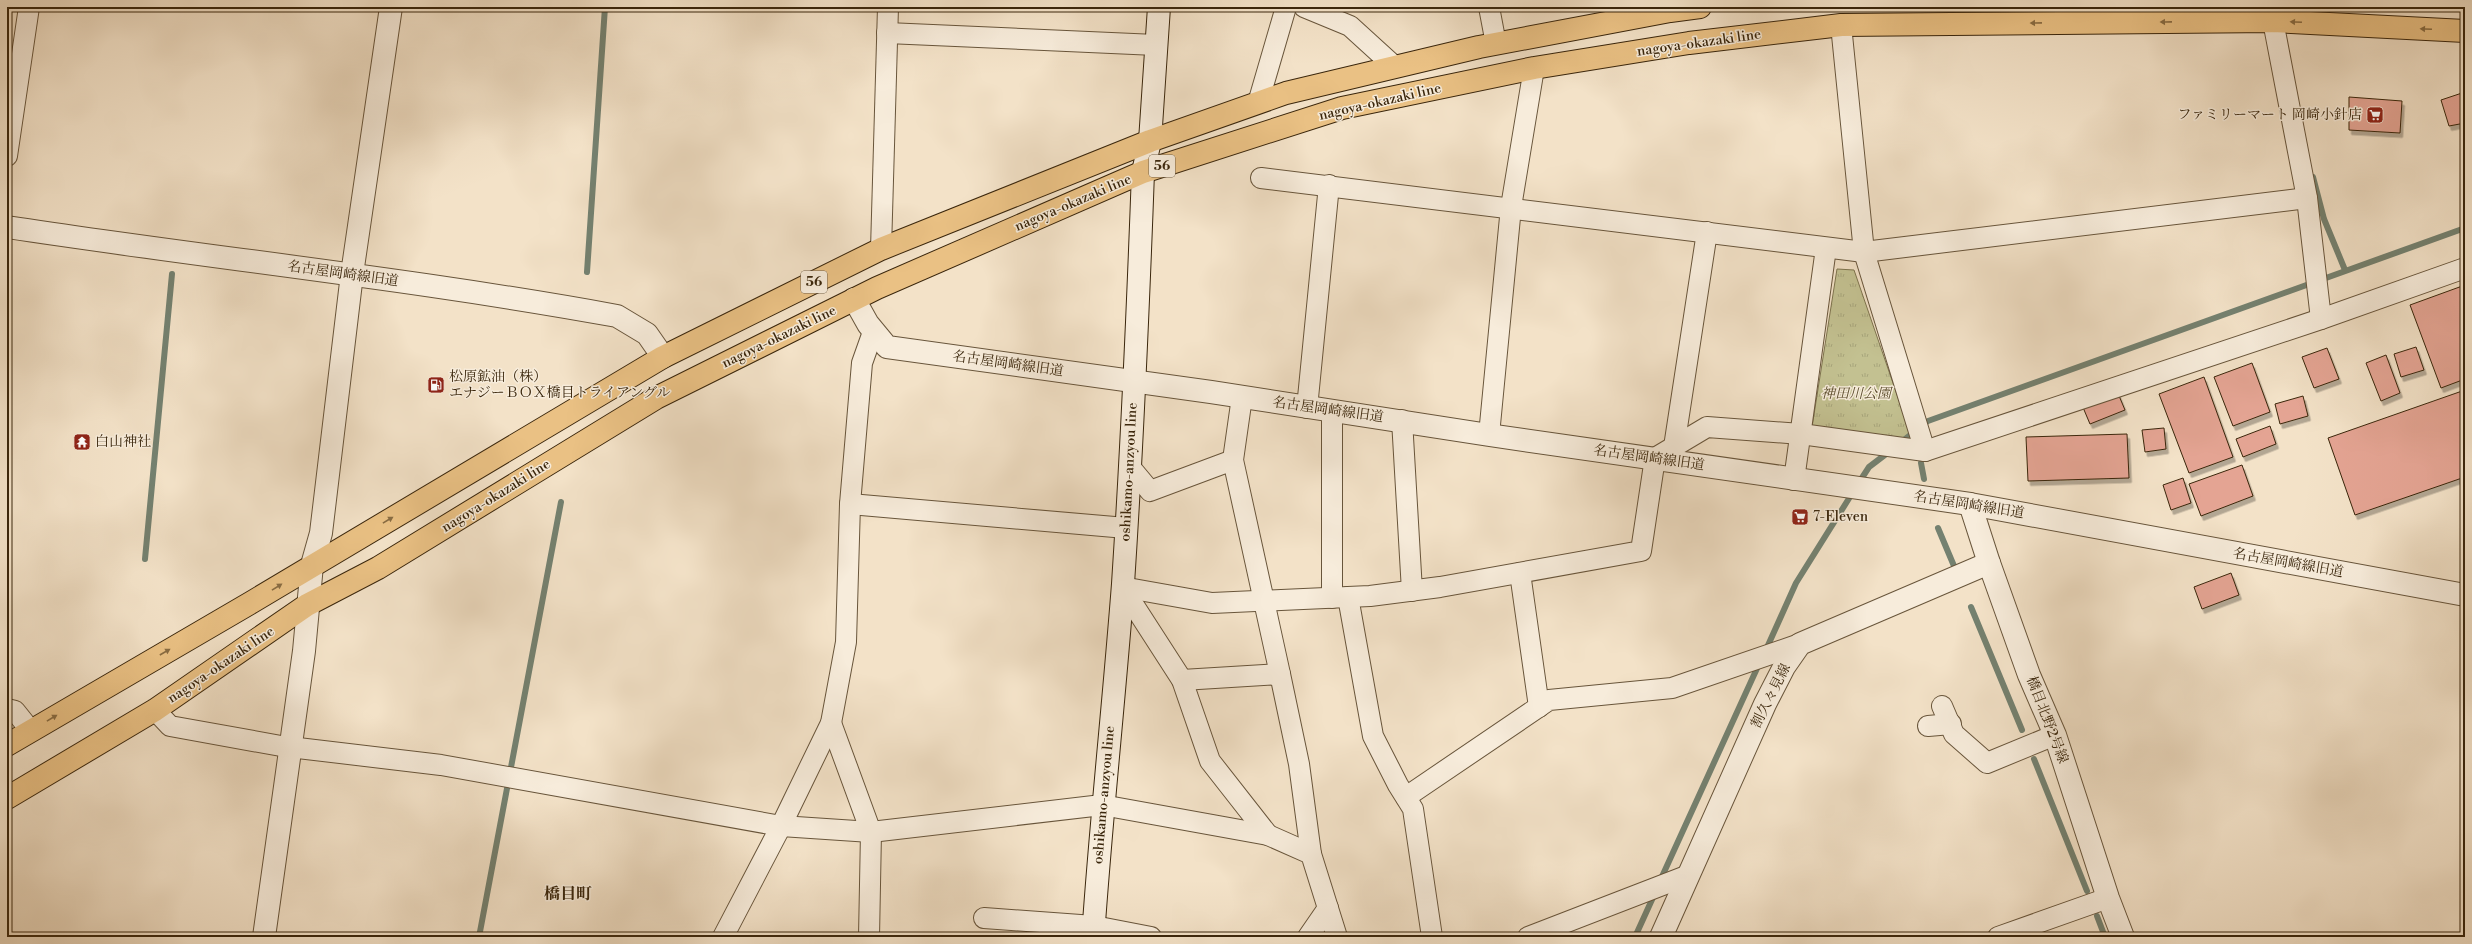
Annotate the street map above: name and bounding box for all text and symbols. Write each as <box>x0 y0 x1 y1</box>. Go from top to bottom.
one-way arrow <box>2290 18 2302 25</box>
one-way arrow <box>2159 19 2172 25</box>
one-way arrow <box>2029 20 2042 26</box>
street label: nagoya-okazaki line <box>1636 25 1762 61</box>
one-way arrow <box>2419 26 2432 32</box>
street label: nagoya-okazaki line <box>1317 79 1443 125</box>
supermarket icon: ファミリーマート 岡崎小針店 <box>2365 105 2385 125</box>
place label: ファミリーマート 岡崎小針店 <box>2177 106 2362 124</box>
road number: 56 <box>1149 155 1175 177</box>
street label: nagoya-okazaki line <box>1012 170 1134 236</box>
street label: 名古屋岡崎線旧道 <box>286 257 400 291</box>
road number: 56 <box>801 271 827 293</box>
street label: nagoya-okazaki line <box>719 301 839 373</box>
street label: 名古屋岡崎線旧道 <box>951 347 1065 381</box>
place label: 松原鉱油（株） エナジーＢＯＸ橋目トライアングル <box>449 368 671 402</box>
fuel station icon: 松原鉱油（株） エナジーＢＯＸ橋目トライアングル <box>426 375 446 395</box>
park label: 神田川公園 <box>1821 385 1893 403</box>
street label: 名古屋岡崎線旧道 <box>1271 393 1385 427</box>
street label: oshikamo-anzyou line <box>1116 402 1142 542</box>
temple icon: 白山神社 <box>72 432 92 452</box>
place label: 白山神社 <box>95 433 151 451</box>
street label: 名古屋岡崎線旧道 <box>1592 441 1706 475</box>
street label: nagoya-okazaki line <box>438 455 554 537</box>
street label: 名古屋岡崎線旧道 <box>1912 487 2026 523</box>
supermarket icon: 7-Eleven <box>1790 507 1810 527</box>
place label: 7-Eleven <box>1813 508 1869 526</box>
one-way arrow <box>382 516 394 523</box>
street label: 名古屋岡崎線旧道 <box>2231 544 2345 582</box>
one-way arrow <box>271 583 283 590</box>
street label: nagoya-okazaki line <box>164 623 278 707</box>
one-way arrow <box>159 649 170 656</box>
street label: 割久々見線 <box>1747 661 1795 731</box>
street label: 橋目北野2号線 <box>2022 674 2072 766</box>
one-way arrow <box>46 715 58 722</box>
street label: oshikamo-anzyou line <box>1089 725 1119 865</box>
district label: 橋目町 <box>544 884 592 904</box>

